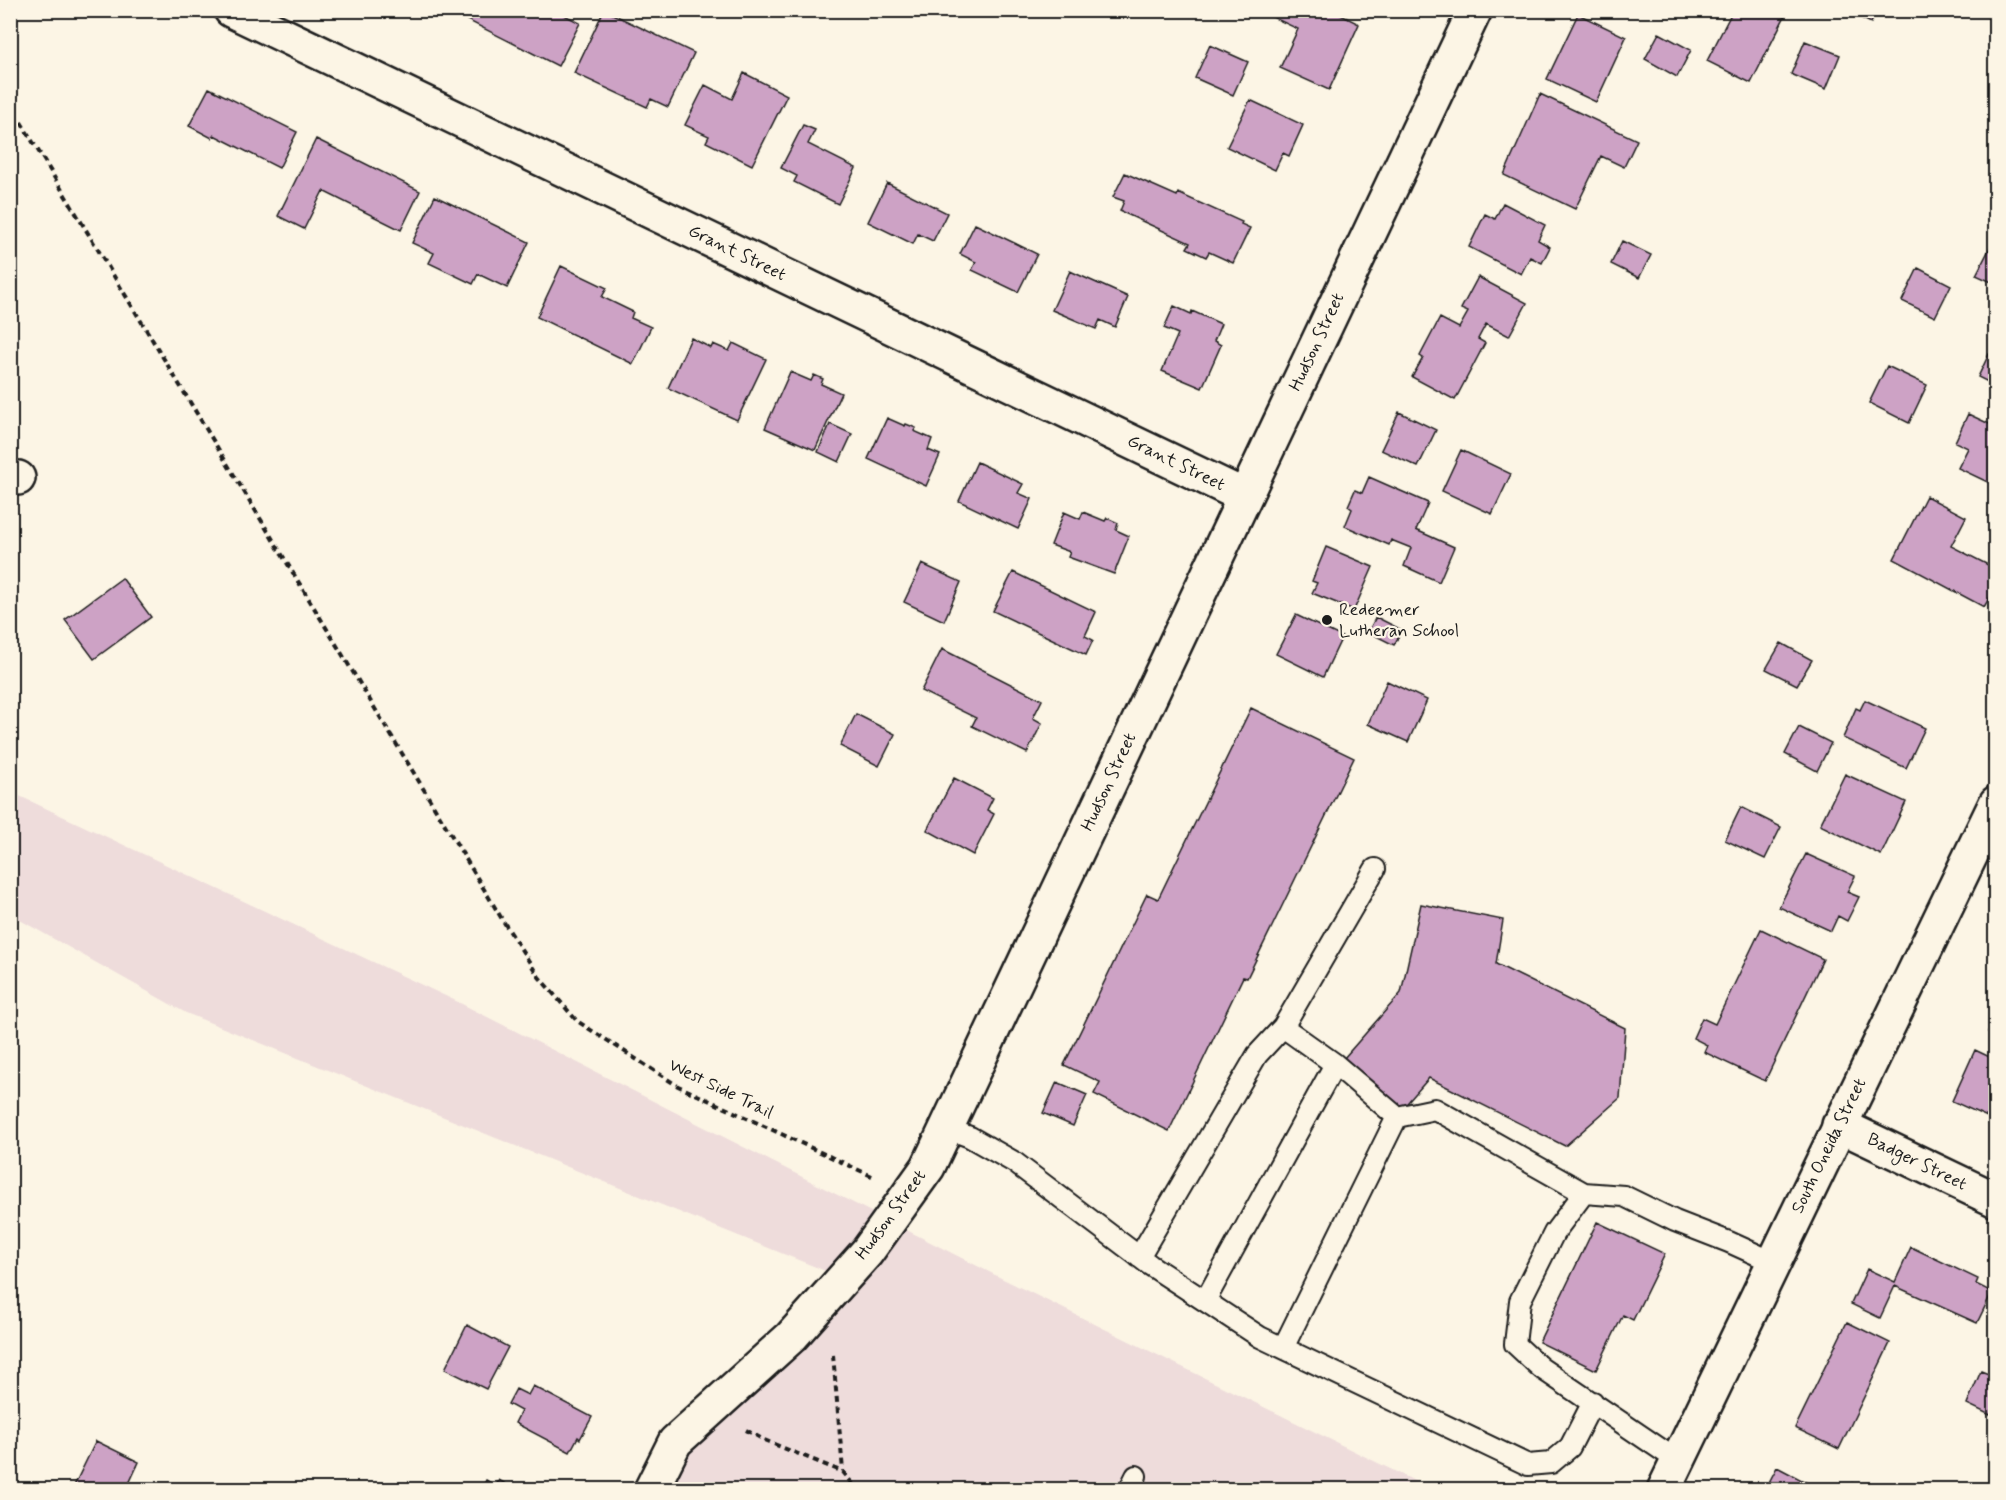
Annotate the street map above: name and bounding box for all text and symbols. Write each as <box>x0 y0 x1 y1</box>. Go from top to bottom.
street label: Grant Street <box>684 219 790 287</box>
street label: Hudson Street <box>1284 289 1350 395</box>
street label: Grant Street <box>1123 429 1229 497</box>
place label: Redeemer Lutheran School <box>1339 598 1459 643</box>
marker: Redeemer Lutheran School <box>1320 613 1334 627</box>
street label: Hudson Street <box>1076 729 1142 835</box>
street label: West Side Trail <box>665 1053 777 1125</box>
street label: South Oneida Street <box>1786 1074 1872 1218</box>
street label: Badger Street <box>1863 1128 1971 1197</box>
street label: Hudson Street <box>850 1165 932 1265</box>

